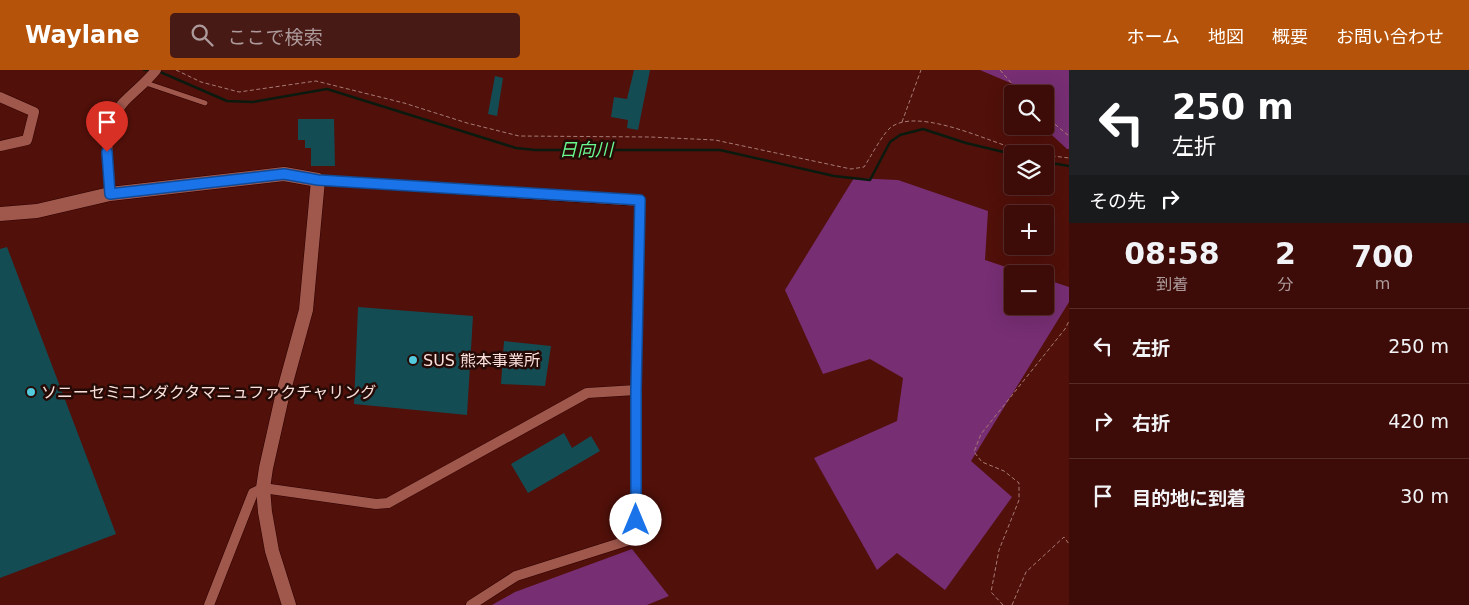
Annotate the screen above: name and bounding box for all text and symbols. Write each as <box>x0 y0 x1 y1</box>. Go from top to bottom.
search box <box>170 13 520 58</box>
text: Waylane <box>25 21 140 49</box>
icon: search <box>188 21 216 49</box>
text: ここで検索 <box>228 26 323 48</box>
text: ホーム <box>1127 26 1180 47</box>
text: 地図 <box>1208 26 1244 47</box>
text: 概要 <box>1272 26 1308 47</box>
text: お問い合わせ <box>1336 26 1444 47</box>
map controls <box>1004 85 1054 315</box>
button: search <box>1004 85 1054 135</box>
text: 250 m <box>1172 87 1294 127</box>
icon: left <box>1089 90 1154 155</box>
pin <box>86 101 128 152</box>
icon: arrive <box>93 108 121 136</box>
text: 左折 <box>1172 134 1216 159</box>
water label: 日向川 <box>559 139 615 160</box>
button: layers <box>1004 145 1054 195</box>
icon: right <box>1156 185 1184 213</box>
text: その先 <box>1089 190 1146 212</box>
button: + <box>1004 205 1054 255</box>
text: 08:58 <box>1124 236 1220 271</box>
text: 2 <box>1275 236 1296 271</box>
text: 700 <box>1351 239 1414 274</box>
button: − <box>1004 265 1054 315</box>
text: m <box>1375 274 1390 293</box>
text: 到着 <box>1156 275 1188 294</box>
text: 分 <box>1277 275 1293 294</box>
icon: left <box>1089 332 1117 360</box>
text: 250 m <box>1388 335 1449 357</box>
text: 左折 <box>1132 337 1170 359</box>
place label: SUS 熊本事業所 <box>423 351 540 370</box>
marker: SUS 熊本事業所 <box>407 354 419 366</box>
place label: ソニーセミコンダクタマニュファクチャリング <box>41 383 376 402</box>
marker: ソニーセミコンダクタマニュファクチャリング <box>25 386 37 398</box>
icon: right <box>1089 407 1117 435</box>
text: 420 m <box>1388 410 1449 432</box>
text: 右折 <box>1132 412 1170 434</box>
icon: arrive <box>1089 482 1117 510</box>
text: 30 m <box>1400 485 1449 507</box>
text: 目的地に到着 <box>1132 487 1246 509</box>
position arrow <box>609 493 661 545</box>

